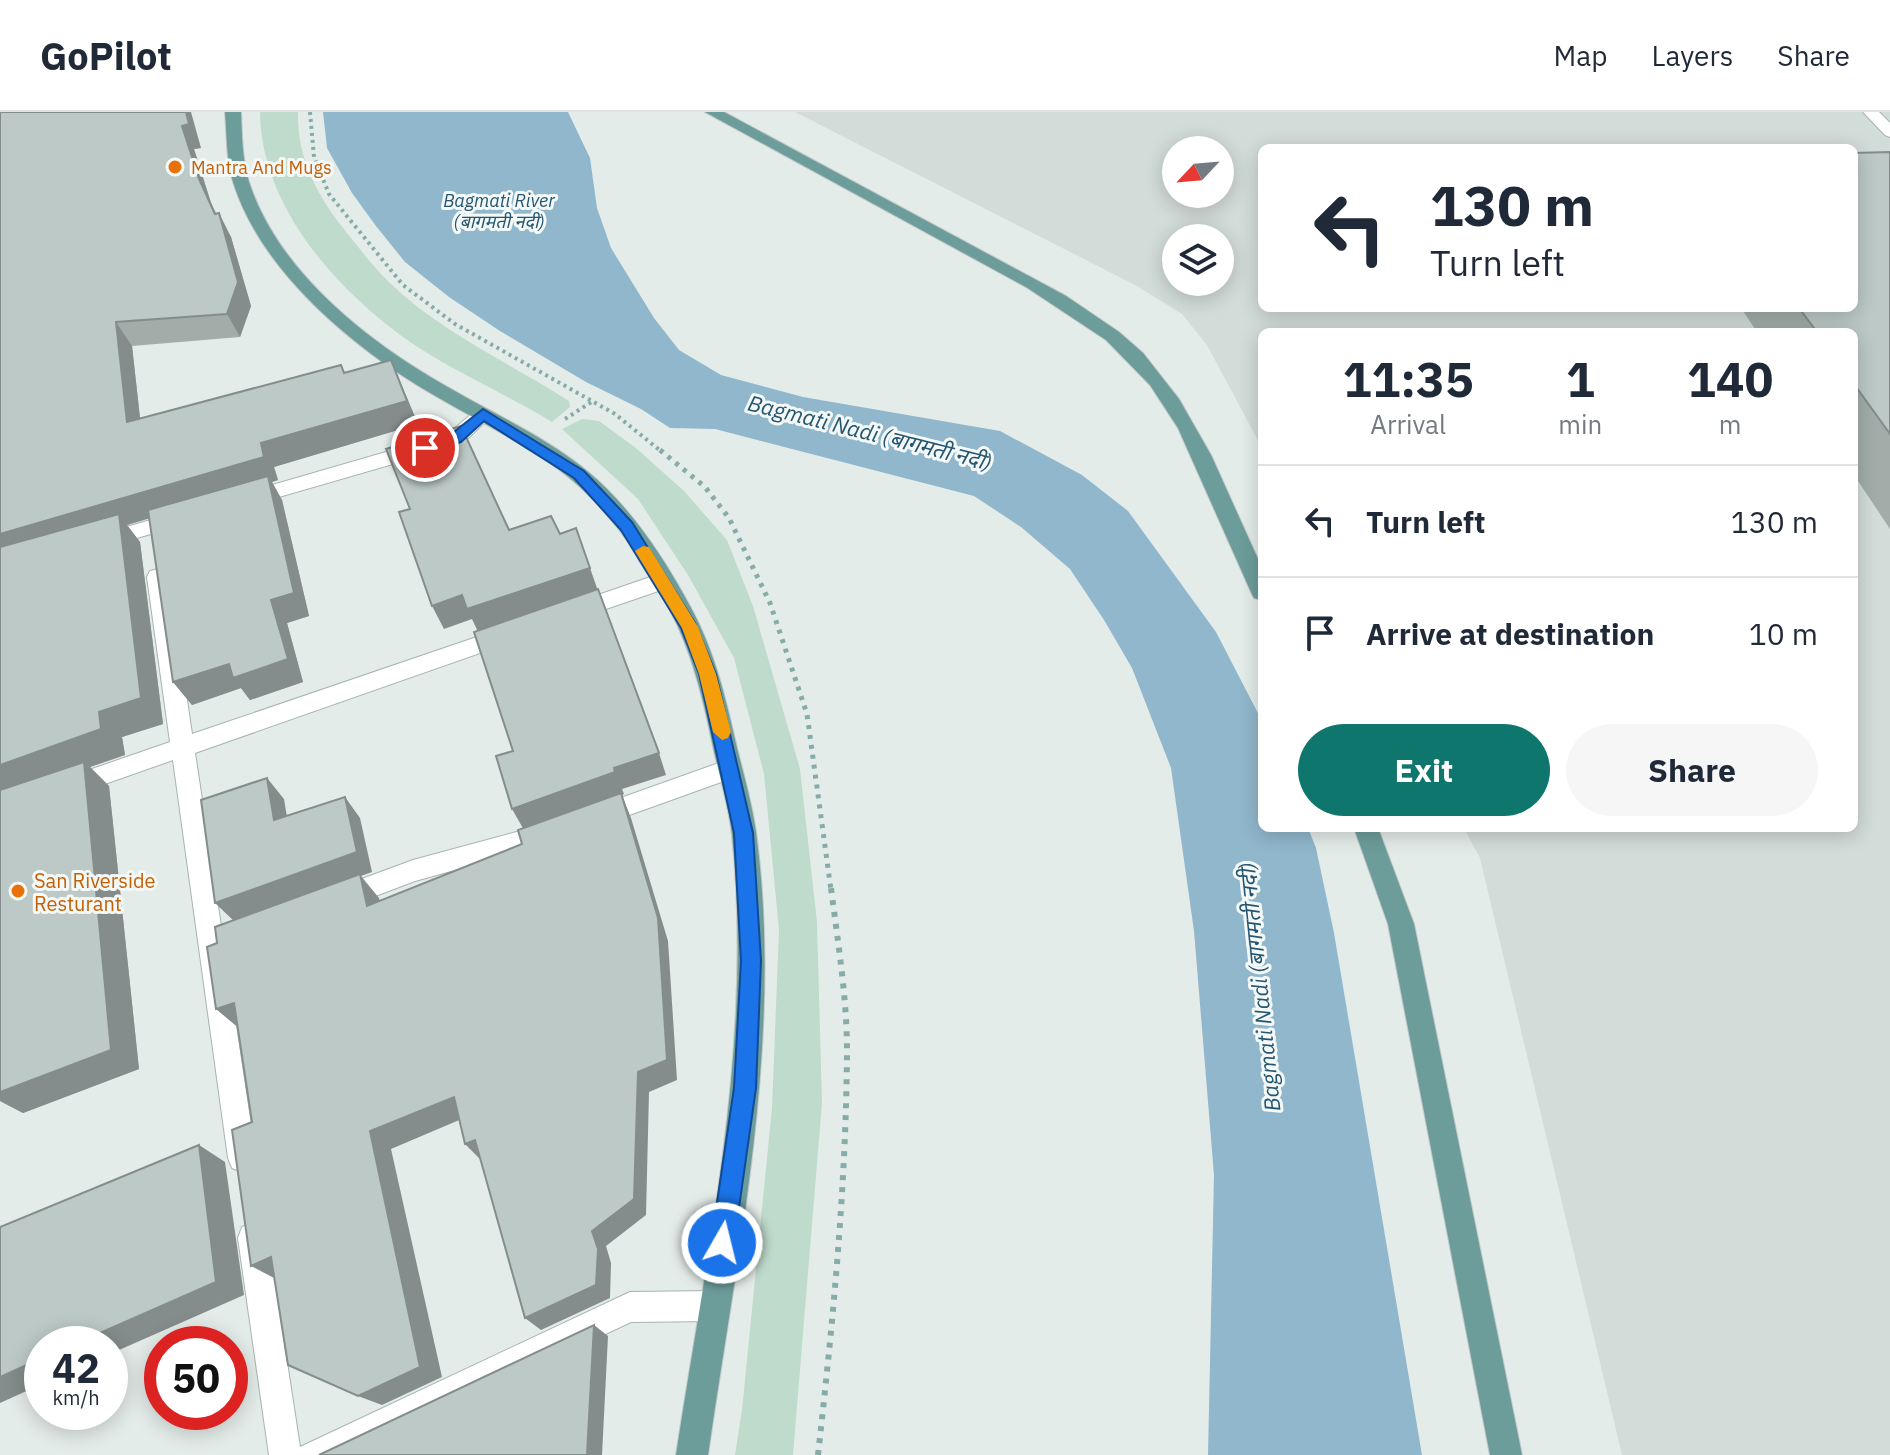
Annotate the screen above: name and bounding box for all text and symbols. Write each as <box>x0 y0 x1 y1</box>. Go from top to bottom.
text: GoPilot <box>40 31 172 80</box>
text: Map <box>1553 37 1607 74</box>
text: Layers <box>1651 37 1733 74</box>
text: Share <box>1777 37 1850 74</box>
north arrow <box>1162 136 1234 208</box>
map controls <box>1162 136 1234 296</box>
place label: Mantra And Mugs <box>191 156 332 179</box>
marker: Mantra And Mugs <box>166 158 184 176</box>
text: 130 m <box>1430 169 1594 241</box>
icon: left <box>1298 176 1402 280</box>
water label: Bagmati River (बागमती नदी) <box>443 189 555 233</box>
button: layers <box>1162 224 1234 296</box>
text: Turn left <box>1430 239 1565 286</box>
text: 11:35 <box>1343 348 1474 410</box>
text: 1 <box>1566 348 1595 410</box>
text: 140 <box>1687 348 1773 410</box>
water label: Bagmati Nadi (बागमती नदी) <box>745 388 995 476</box>
text: Arrival <box>1370 407 1446 441</box>
text: min <box>1558 407 1602 441</box>
text: m <box>1719 407 1741 441</box>
pin <box>391 414 459 482</box>
icon: arrive <box>403 426 447 470</box>
icon: left <box>1298 499 1342 543</box>
text: Turn left <box>1366 502 1485 541</box>
text: 130 m <box>1731 502 1818 541</box>
icon: arrive <box>1298 611 1342 655</box>
text: Arrive at destination <box>1366 614 1654 653</box>
text: 10 m <box>1749 614 1818 653</box>
button: Exit <box>1298 724 1550 816</box>
button: Share <box>1566 724 1818 816</box>
water label: Bagmati Nadi (बागमती नदी) <box>1232 861 1286 1113</box>
place label: San Riverside Resturant <box>34 867 156 917</box>
marker: San Riverside Resturant <box>9 882 27 900</box>
position arrow <box>680 1201 764 1285</box>
speed limit sign: 50 <box>144 1326 248 1430</box>
text: 42 <box>52 1342 100 1394</box>
text: km/h <box>52 1384 100 1411</box>

